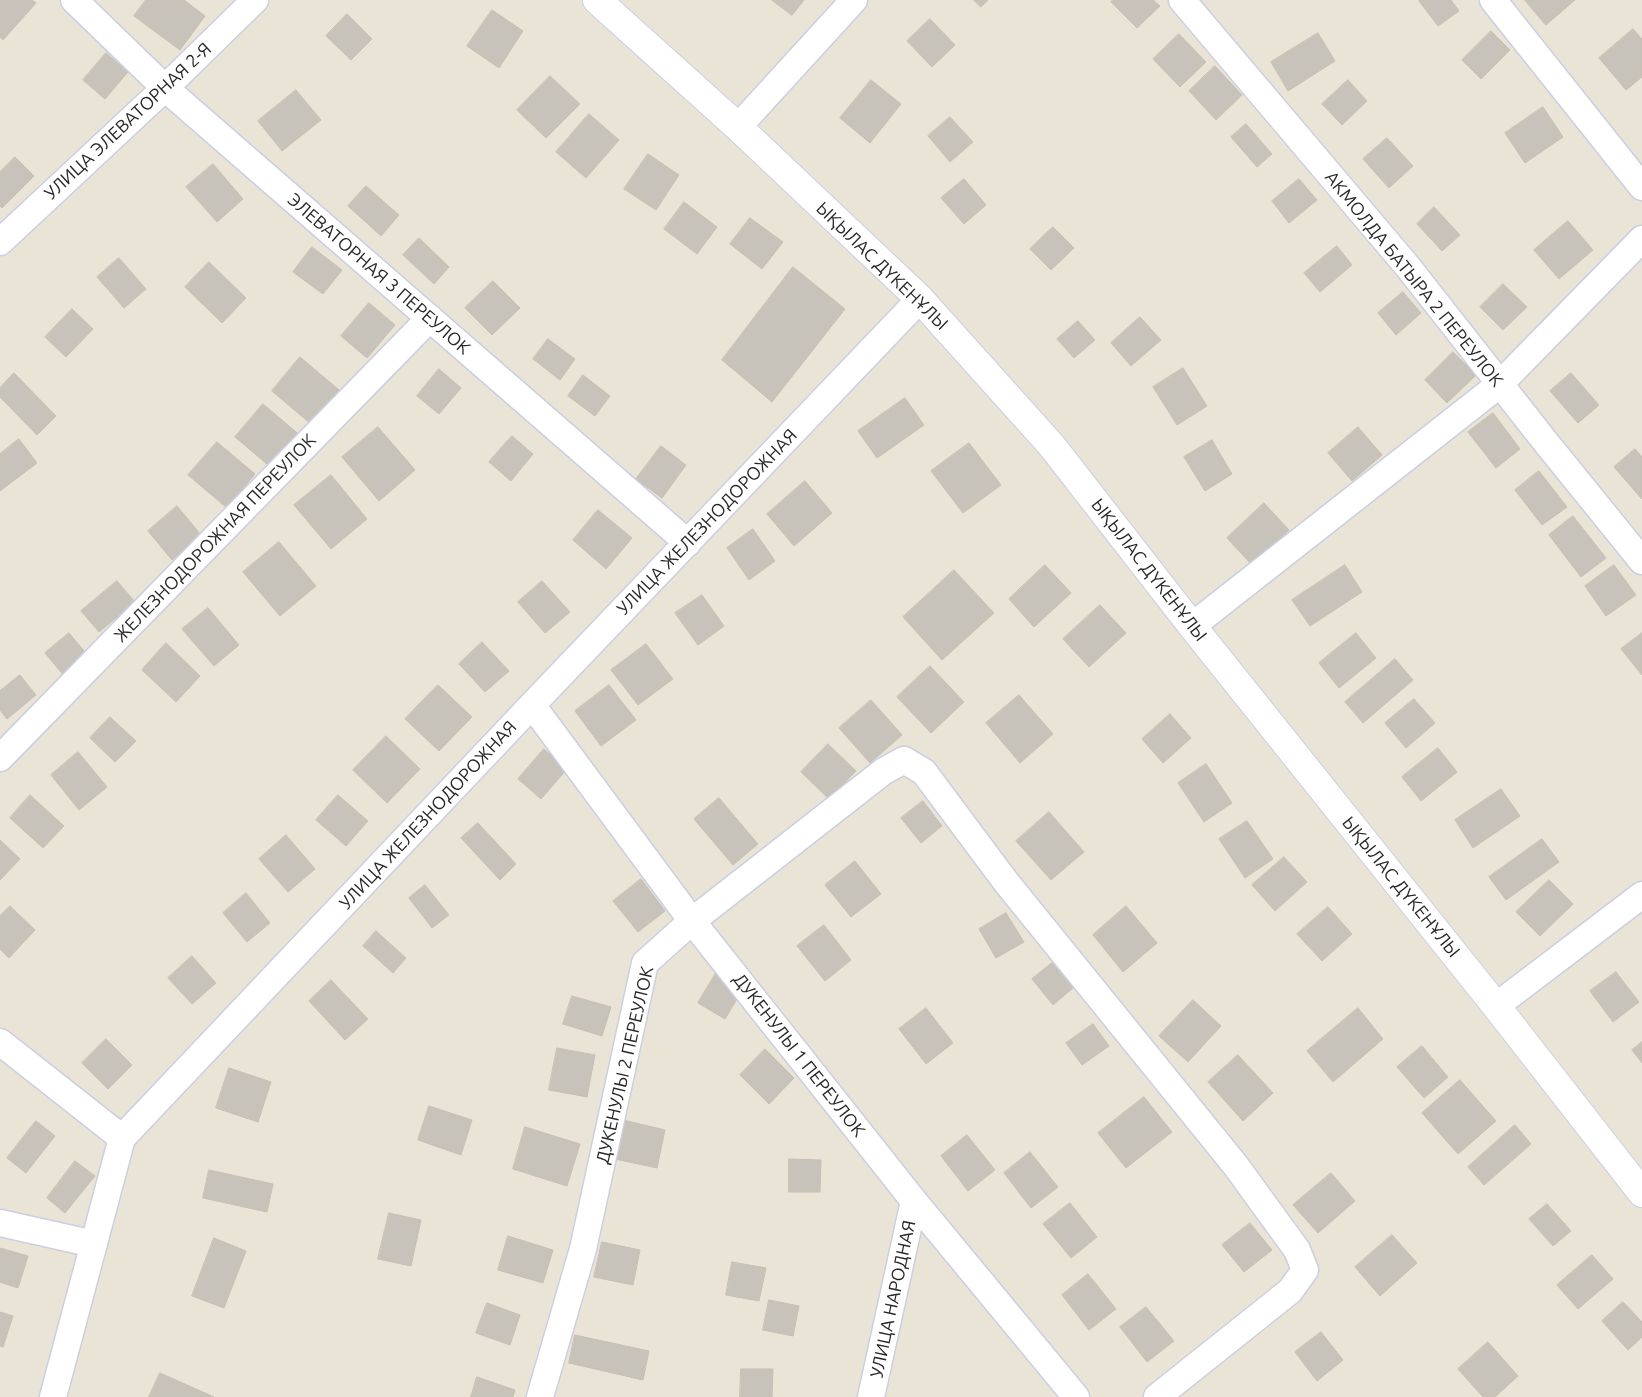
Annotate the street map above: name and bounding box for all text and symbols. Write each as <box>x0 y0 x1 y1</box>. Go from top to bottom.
street label: УЛИЦА ЭЛЕВАТОРНАЯ 2-Я <box>40 38 216 204</box>
street label: АКМОЛДА БАТЫРА 2 ПЕРЕУЛОК <box>1320 167 1508 391</box>
street label: ЭЛЕВАТОРНАЯ 3 ПЕРЕУЛОК <box>283 189 475 359</box>
street label: ЫҚЫЛАС ДҮКЕНҰЛЫ <box>812 197 952 335</box>
street label: УЛИЦА ЖЕЛЕЗНОДОРОЖНАЯ <box>612 425 802 619</box>
street label: ЖЕЛЕЗНОДОРОЖНАЯ ПЕРЕУЛОК <box>110 429 320 647</box>
street label: ЫҚЫЛАС ДҮКЕНҰЛЫ <box>1087 494 1211 646</box>
street label: УЛИЦА ЖЕЛЕЗНОДОРОЖНАЯ <box>335 716 521 914</box>
street label: ЫҚЫЛАС ДҮКЕНҰЛЫ <box>1338 812 1464 962</box>
street label: ДУКЕНУЛЫ 2 ПЕРЕУЛОК <box>592 964 658 1166</box>
street label: ДУКЕНУЛЫ 1 ПЕРЕУЛОК <box>728 969 870 1141</box>
street label: УЛИЦА НАРОДНАЯ <box>866 1218 920 1380</box>

